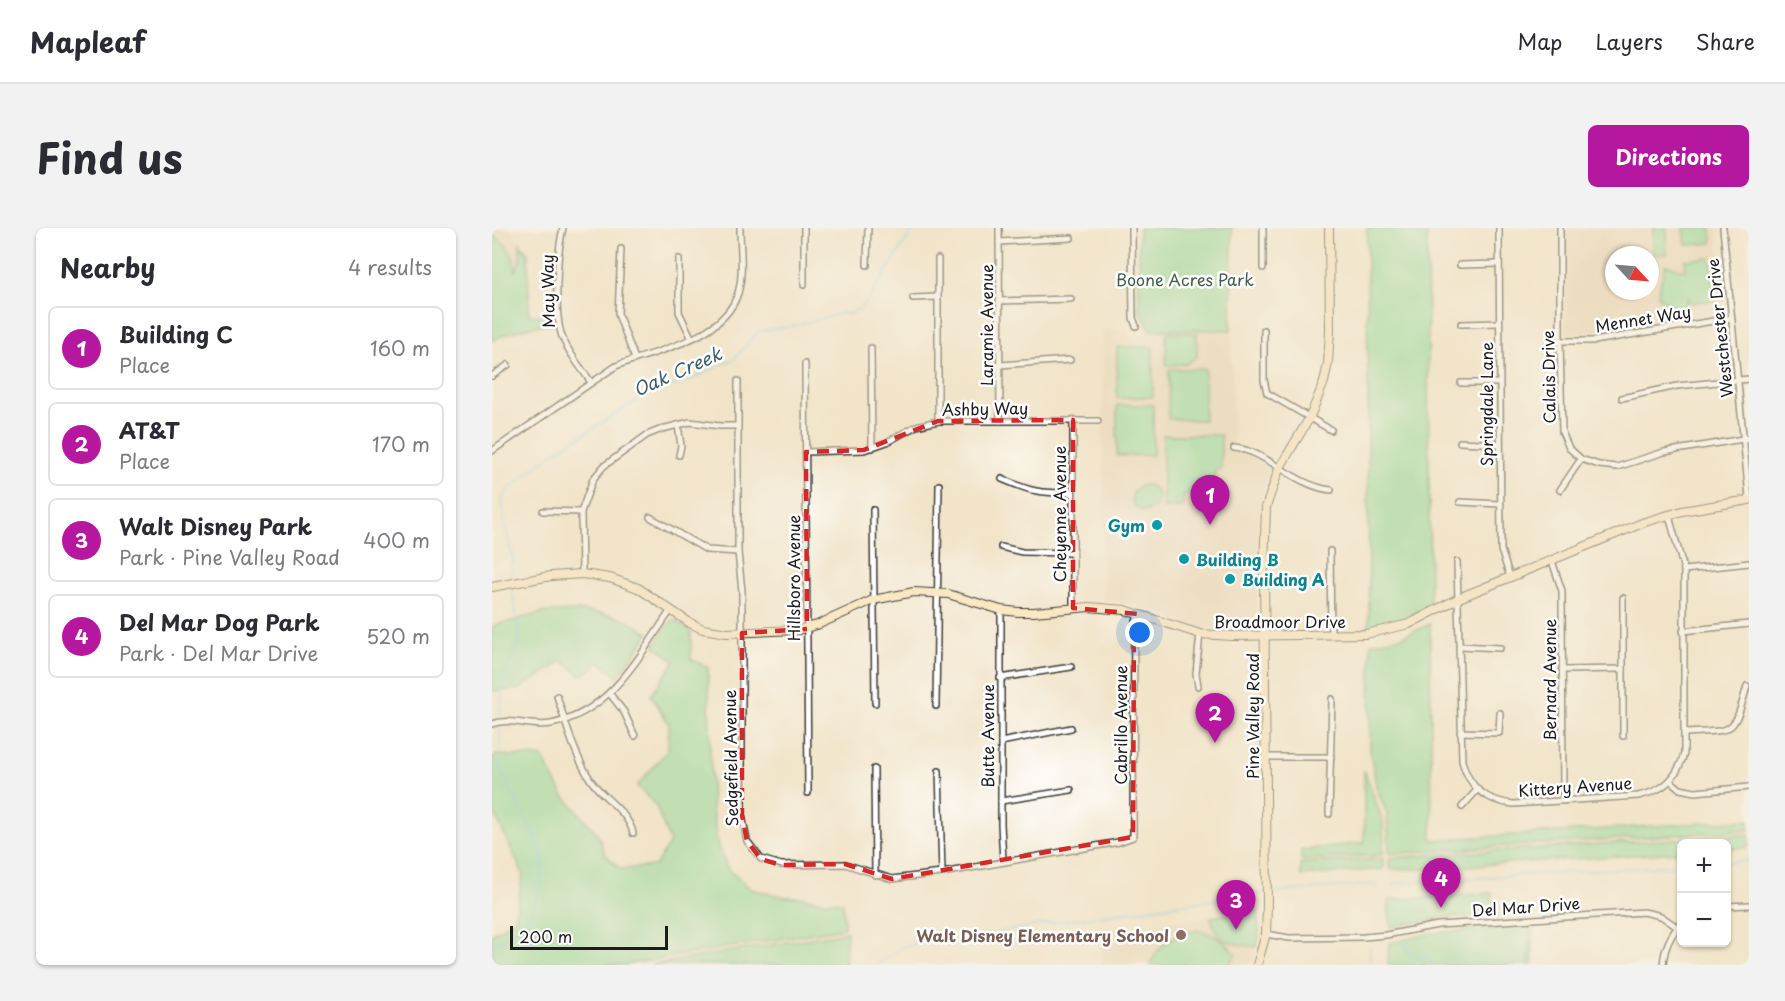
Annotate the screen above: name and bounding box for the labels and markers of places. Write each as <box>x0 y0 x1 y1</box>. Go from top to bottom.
pin: 1 <box>1190 476 1230 525</box>
place label: Gym <box>1108 513 1145 537</box>
marker: Gym <box>1150 518 1164 532</box>
place label: Building B <box>1196 547 1279 571</box>
marker: Building B <box>1177 552 1191 566</box>
place label: Building A <box>1242 567 1325 591</box>
marker: Building A <box>1223 572 1237 586</box>
pin: 2 <box>1196 694 1234 743</box>
pin: 4 <box>1422 858 1460 908</box>
pin: 3 <box>1216 880 1256 930</box>
place label: Walt Disney Elementary School <box>916 923 1169 947</box>
marker: Walt Disney Elementary School <box>1174 928 1188 942</box>

